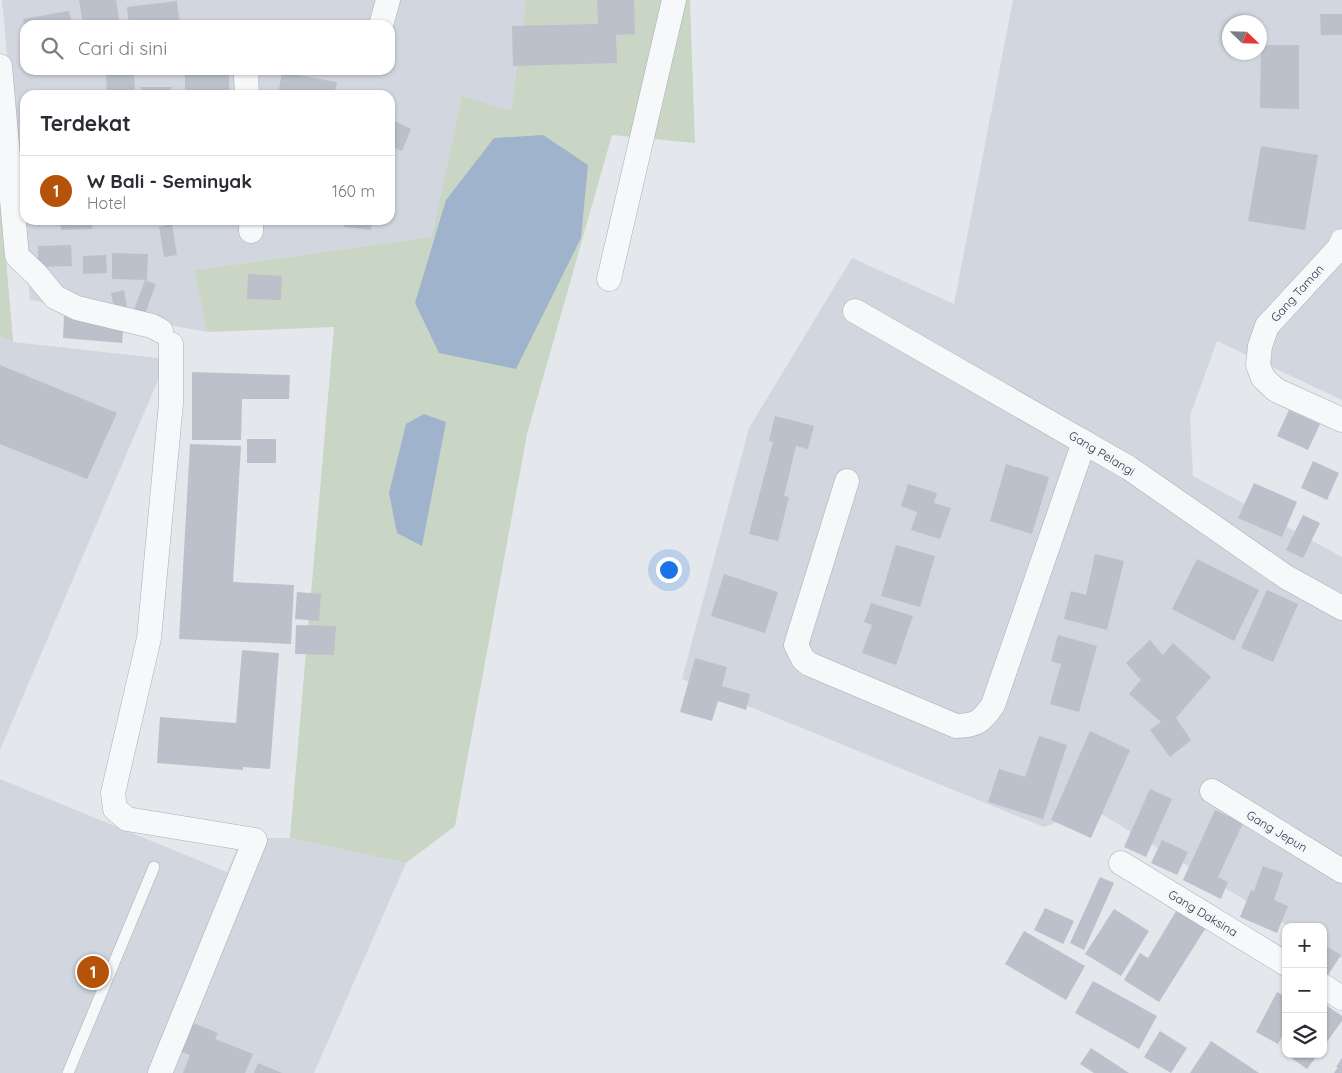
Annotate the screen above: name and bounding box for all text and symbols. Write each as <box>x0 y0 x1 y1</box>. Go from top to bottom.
north arrow <box>1222 15 1267 60</box>
search box <box>20 20 395 75</box>
icon: search <box>38 34 66 62</box>
text: Cari di sini <box>78 36 167 60</box>
text: Terdekat <box>40 110 131 136</box>
text: W Bali - Seminyak <box>87 169 252 193</box>
text: 1 <box>53 181 59 201</box>
text: 160 m <box>332 181 375 201</box>
text: Hotel <box>87 193 126 213</box>
street label: Gang Taman <box>1267 261 1327 325</box>
street label: Gang Pelangi <box>1066 427 1138 479</box>
your location <box>656 557 682 583</box>
street label: Gang Jepun <box>1244 807 1310 855</box>
street label: Gang Daksina <box>1166 886 1240 940</box>
map controls <box>1282 923 1327 1058</box>
button: + <box>1282 923 1327 968</box>
pin: 1 <box>77 953 109 991</box>
button: − <box>1282 968 1327 1013</box>
button: layers <box>1282 1013 1327 1058</box>

